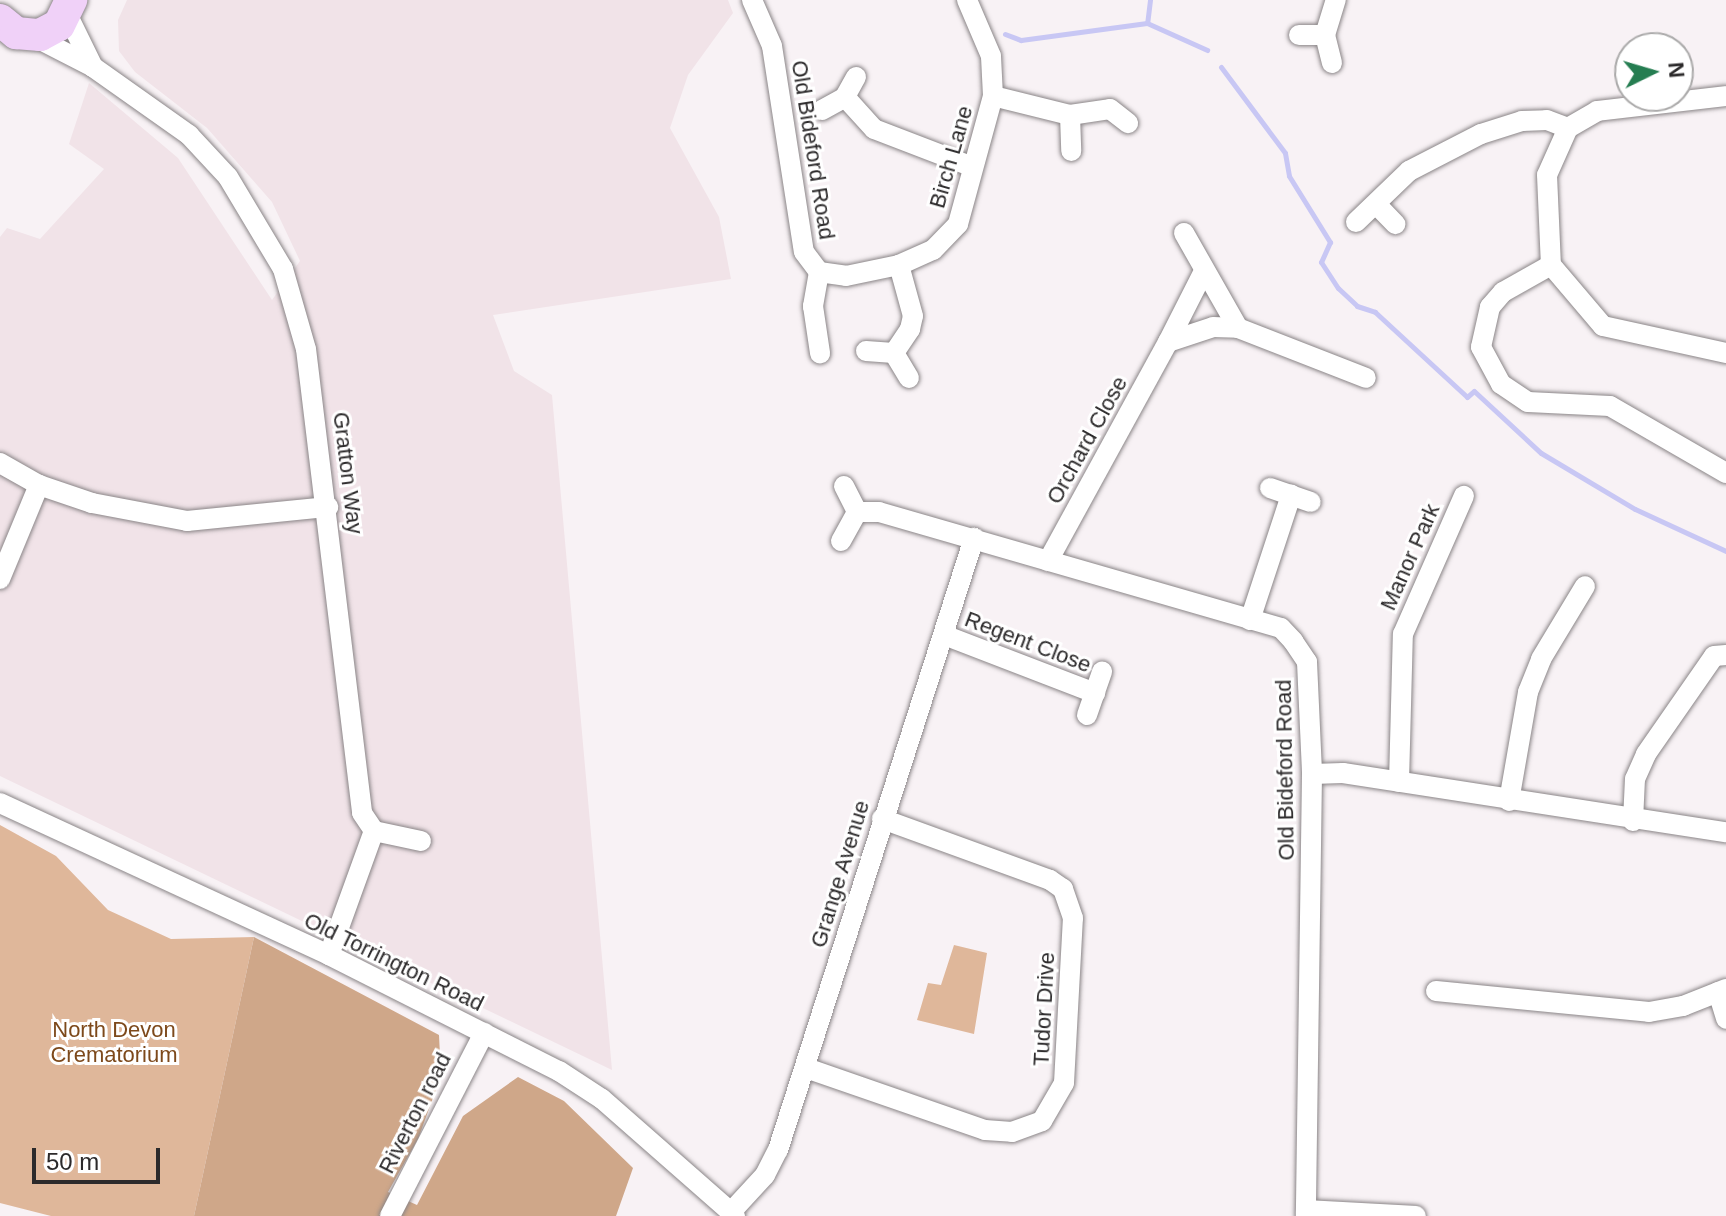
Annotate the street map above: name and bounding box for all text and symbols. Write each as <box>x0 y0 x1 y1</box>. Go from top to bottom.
north arrow <box>1614 32 1694 112</box>
street label: Old Bideford Road <box>786 59 840 241</box>
text: N <box>1663 61 1690 79</box>
street label: Birch Lane <box>924 103 978 211</box>
street label: Orchard Close <box>1041 372 1133 508</box>
street label: Gratton Way <box>327 411 369 535</box>
street label: Manor Park <box>1375 500 1445 614</box>
street label: Regent Close <box>961 606 1095 678</box>
street label: Old Bideford Road <box>1270 679 1300 861</box>
street label: Grange Avenue <box>805 797 875 951</box>
street label: Old Torrington Road <box>300 907 488 1017</box>
street label: Tudor Drive <box>1028 951 1060 1067</box>
park label: North Devon Crematorium <box>50 1016 178 1068</box>
street label: Riverton road <box>373 1048 457 1178</box>
scale bar <box>36 1132 164 1182</box>
text: 50 m <box>46 1148 99 1175</box>

